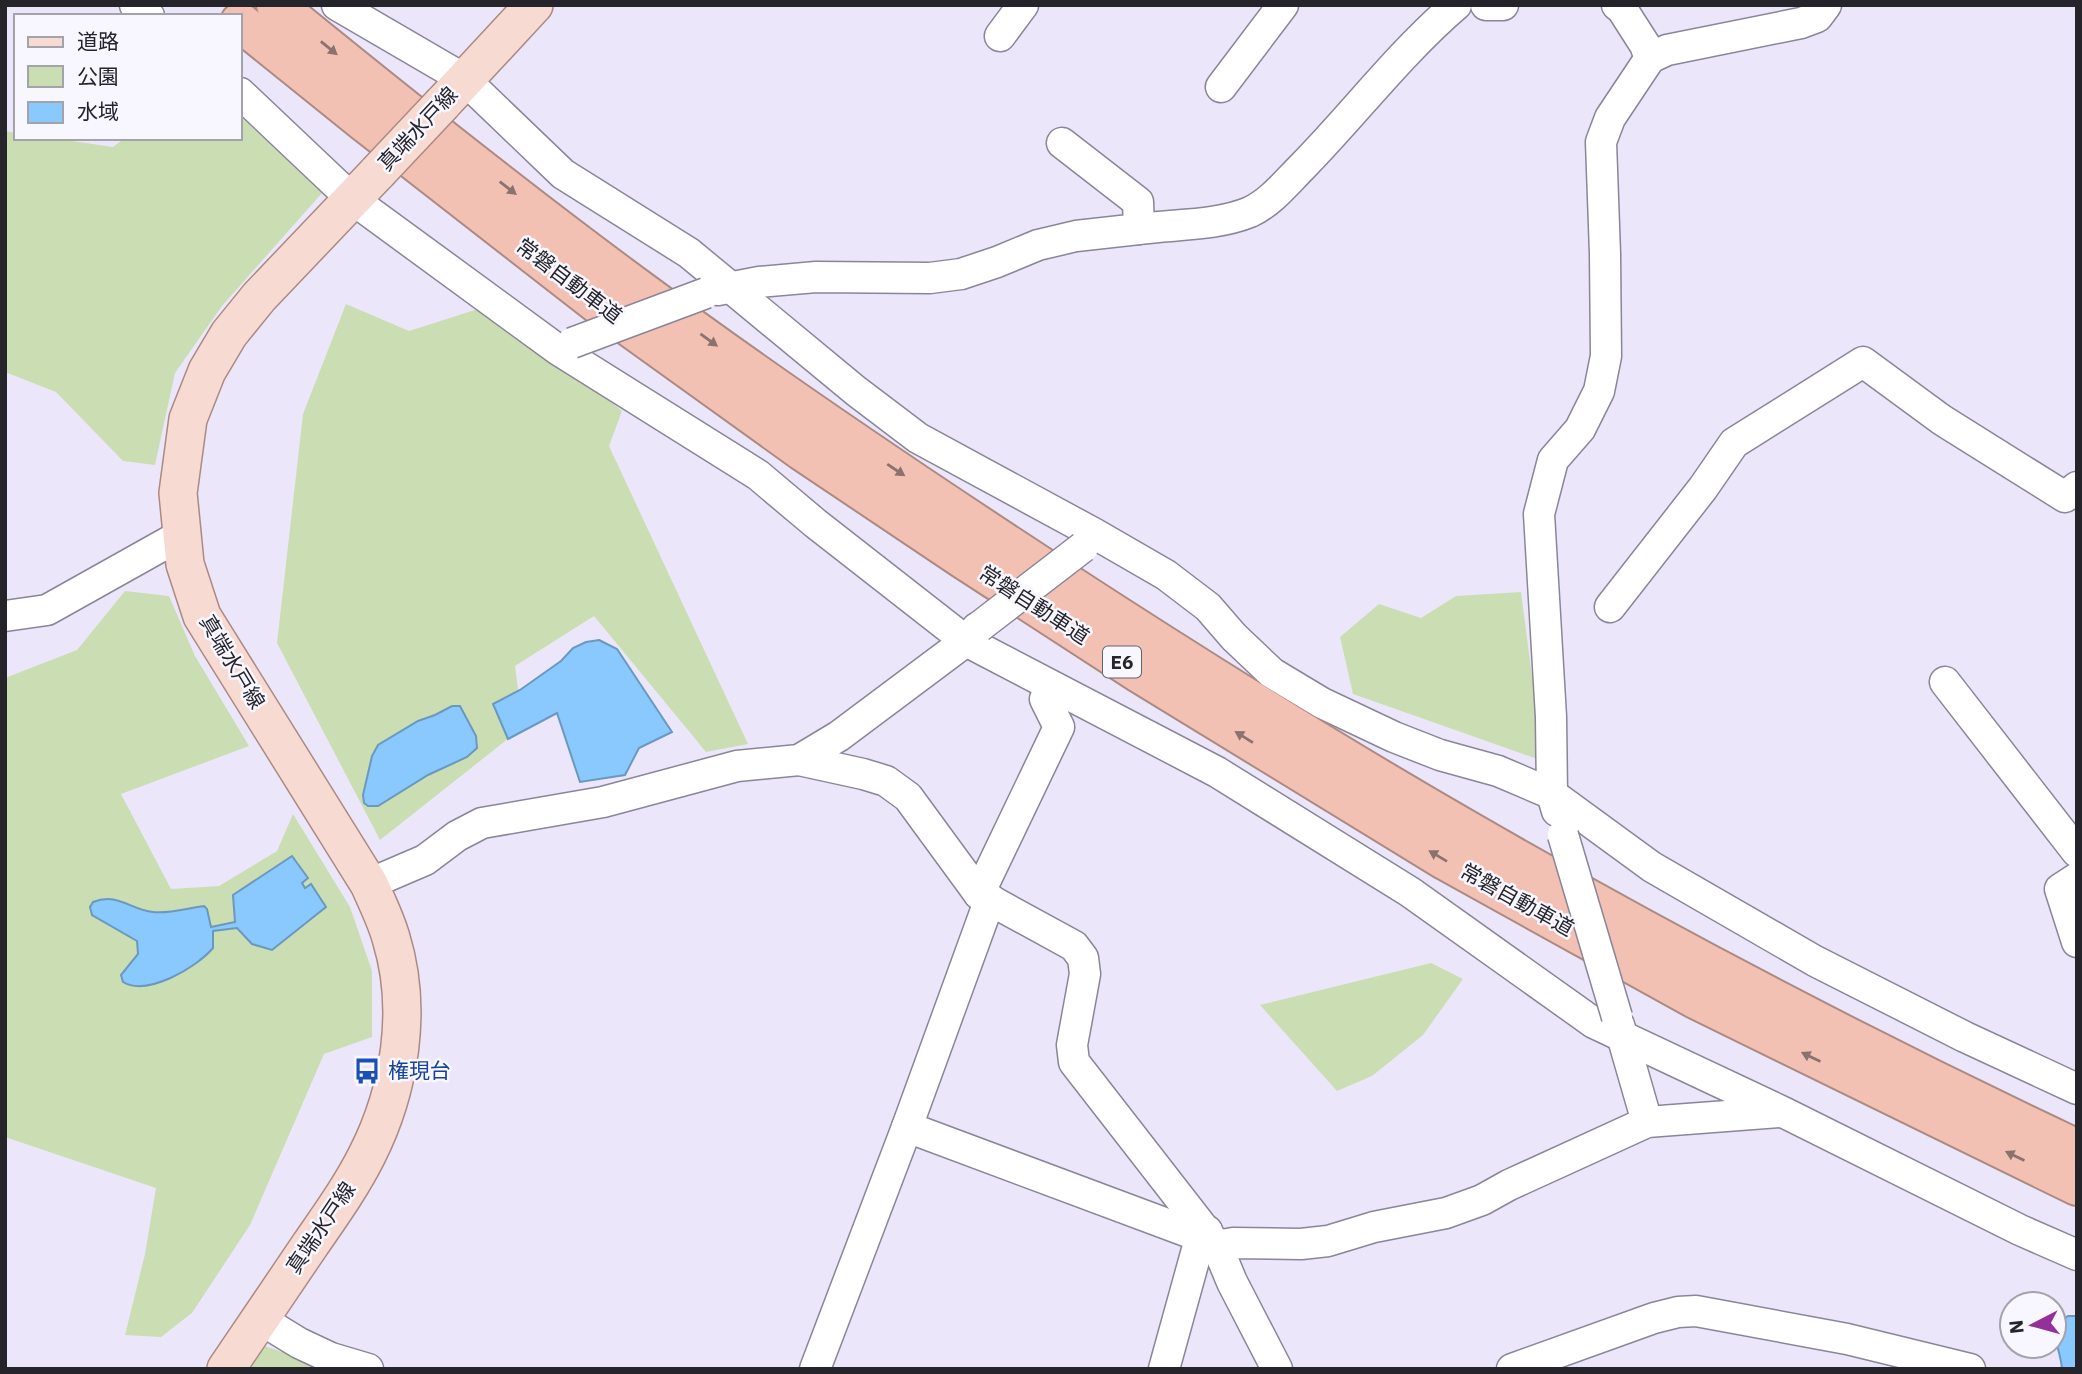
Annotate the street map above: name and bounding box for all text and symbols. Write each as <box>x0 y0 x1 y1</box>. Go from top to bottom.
legend <box>14 14 242 140</box>
text: 道路 <box>77 27 119 55</box>
one-way arrow <box>320 40 337 55</box>
text: 公園 <box>77 62 119 90</box>
street label: 真端水戸線 <box>371 80 463 176</box>
text: 水域 <box>77 97 119 125</box>
one-way arrow <box>498 181 516 196</box>
street label: 常磐自動車道 <box>511 231 628 329</box>
one-way arrow <box>700 333 718 347</box>
one-way arrow <box>887 463 905 477</box>
street label: 常磐自動車道 <box>974 558 1095 650</box>
street label: 真端水戸線 <box>194 609 272 714</box>
road number: E6 <box>1103 646 1141 678</box>
one-way arrow <box>1234 731 1253 744</box>
one-way arrow <box>1429 849 1448 862</box>
street label: 常磐自動車道 <box>1456 856 1579 942</box>
one-way arrow <box>1801 1051 1821 1062</box>
bus stop icon: 権現台 <box>352 1056 382 1086</box>
place label: 権現台 <box>388 1056 451 1084</box>
one-way arrow <box>2005 1151 2025 1162</box>
street label: 真端水戸線 <box>279 1176 361 1279</box>
north arrow <box>1998 1290 2068 1360</box>
text: N <box>2003 1319 2029 1335</box>

